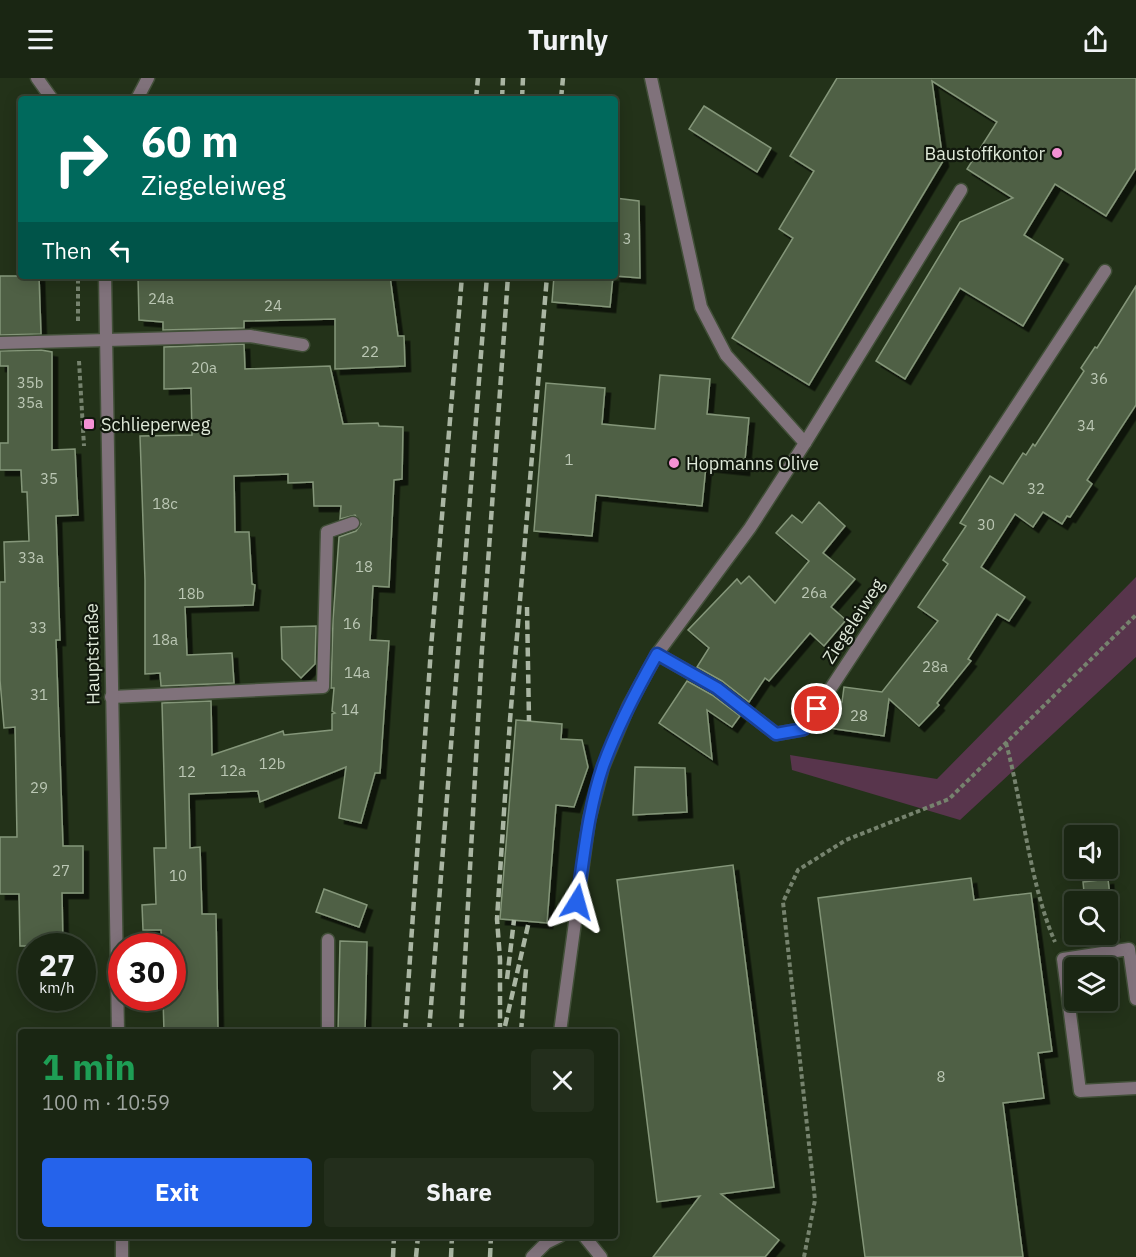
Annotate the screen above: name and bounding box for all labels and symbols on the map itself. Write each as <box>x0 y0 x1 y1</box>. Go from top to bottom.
place label: Baustoffkontor <box>924 142 1045 165</box>
marker: Baustoffkontor <box>1050 146 1064 160</box>
house number: 3 <box>622 229 632 248</box>
house number: 24a <box>148 289 174 308</box>
house number: 24 <box>264 296 282 315</box>
house number: 22 <box>361 342 379 361</box>
house number: 20a <box>191 358 217 377</box>
house number: 36 <box>1090 369 1108 388</box>
house number: 35b <box>17 373 43 392</box>
house number: 35a <box>17 393 43 412</box>
place label: Schlieperweg <box>101 413 211 436</box>
house number: 34 <box>1077 416 1095 435</box>
marker: Schlieperweg <box>82 417 96 431</box>
house number: 1 <box>564 450 574 469</box>
place label: Hopmanns Olive <box>686 452 819 475</box>
marker: Hopmanns Olive <box>667 456 681 470</box>
house number: 35 <box>40 469 58 488</box>
house number: 32 <box>1027 479 1045 498</box>
house number: 18c <box>152 494 178 513</box>
house number: 30 <box>977 515 995 534</box>
house number: 33a <box>18 548 44 567</box>
house number: 18 <box>355 557 373 576</box>
street label: Ziegeleiweg <box>817 574 889 668</box>
house number: 26a <box>801 583 827 602</box>
house number: 18b <box>178 584 204 603</box>
street label: Hauptstraße <box>80 603 104 705</box>
house number: 16 <box>343 614 361 633</box>
house number: 33 <box>29 618 47 637</box>
house number: 18a <box>152 630 178 649</box>
house number: 28a <box>922 657 948 676</box>
house number: 14a <box>344 663 370 682</box>
pin <box>791 683 842 734</box>
house number: 31 <box>30 685 48 704</box>
house number: 14 <box>341 700 359 719</box>
house number: 28 <box>850 706 868 725</box>
house number: 12b <box>259 754 285 773</box>
house number: 12a <box>220 761 246 780</box>
house number: 12 <box>178 762 196 781</box>
house number: 29 <box>30 778 48 797</box>
house number: 27 <box>52 861 70 880</box>
house number: 10 <box>169 866 187 885</box>
position arrow <box>545 870 609 934</box>
speed limit sign: 30 <box>108 933 186 1011</box>
house number: 8 <box>936 1067 946 1086</box>

